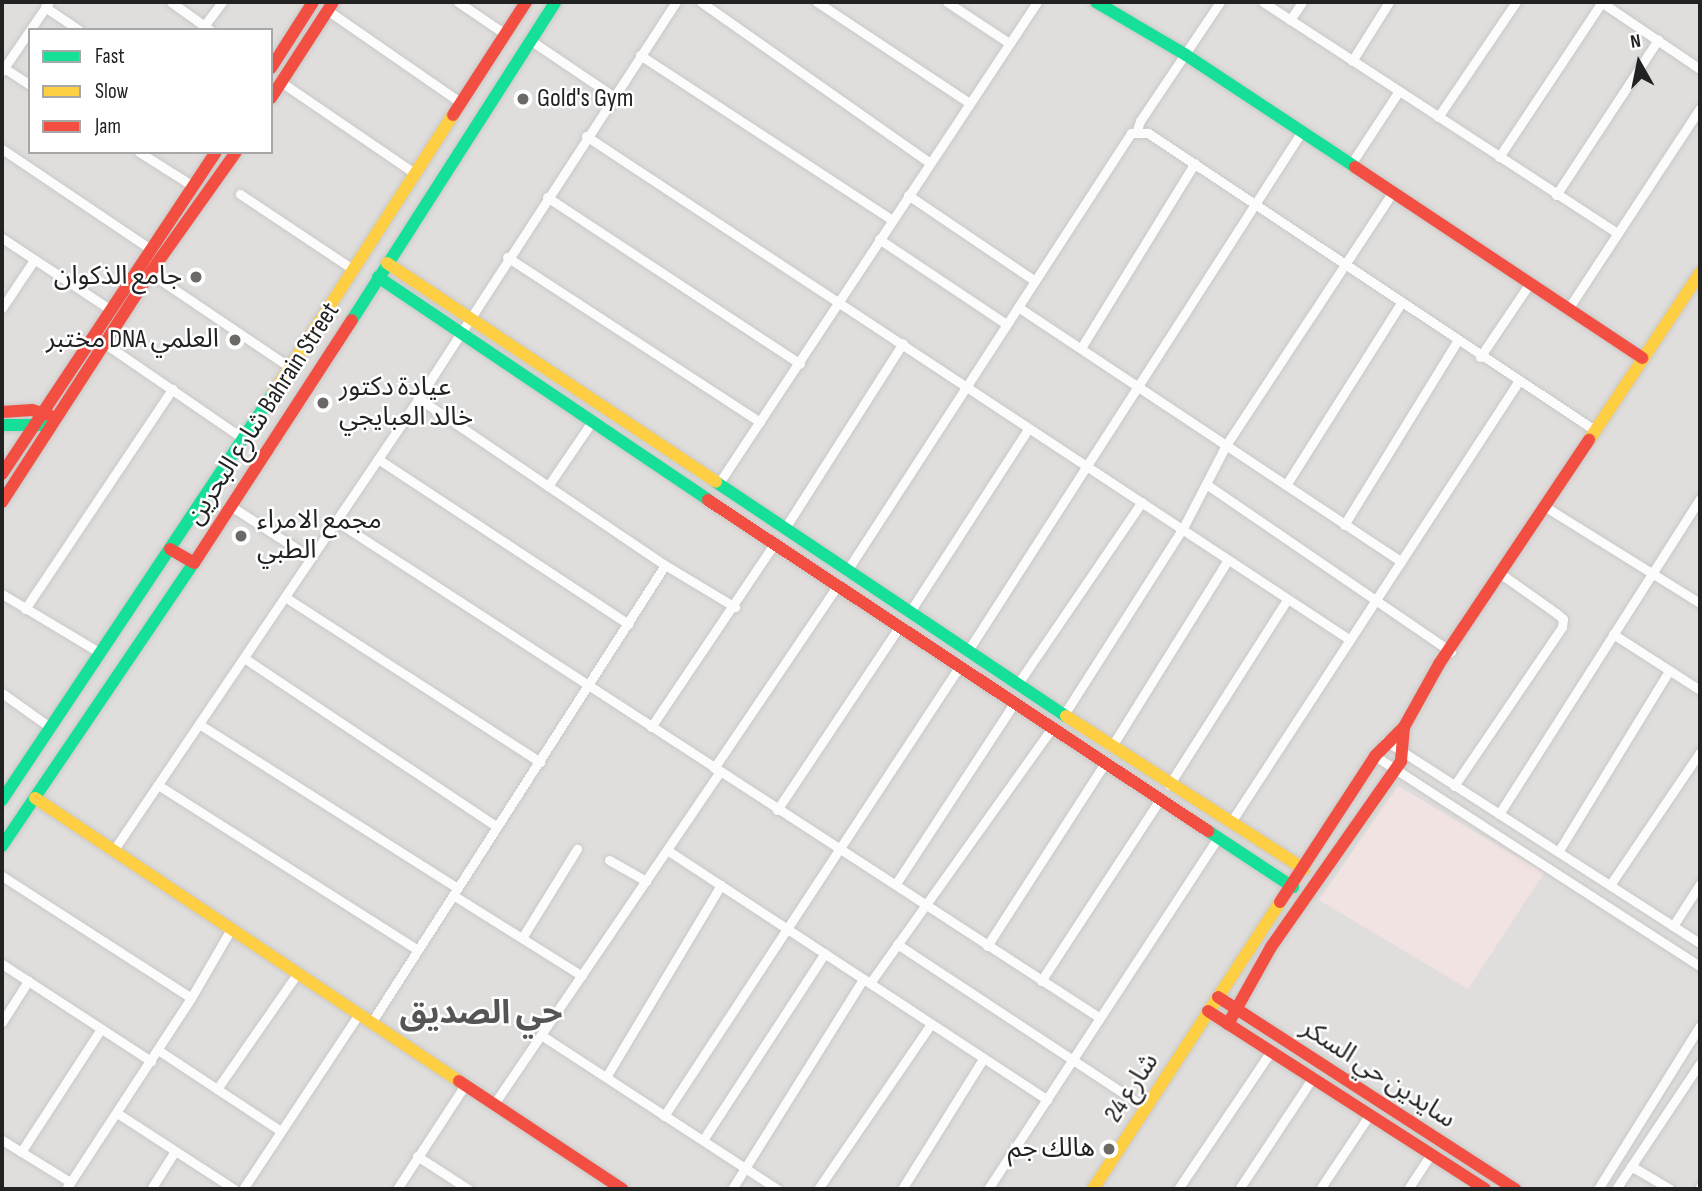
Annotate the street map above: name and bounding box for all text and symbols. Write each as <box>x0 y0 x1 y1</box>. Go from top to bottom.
legend <box>28 28 273 154</box>
north arrow <box>1604 28 1674 98</box>
text: N <box>1629 30 1642 54</box>
text: Fast <box>95 44 125 69</box>
text: Slow <box>95 79 128 104</box>
place label: Gold's Gym <box>537 83 633 115</box>
marker: Gold's Gym <box>515 91 531 107</box>
text: Jam <box>95 114 121 139</box>
place label: جامع الذكوان <box>54 261 182 293</box>
marker: جامع الذكوان <box>188 269 204 285</box>
street label: شارع البحرين Bahrain Street <box>180 297 346 531</box>
place label: مختبر DNA العلمي <box>46 324 219 356</box>
marker: مختبر DNA العلمي <box>225 330 245 350</box>
place label: عيادة دكتور خالد العبايجي <box>339 372 473 434</box>
marker: عيادة دكتور خالد العبايجي <box>313 393 333 413</box>
place label: مجمع الامراء الطبي <box>257 505 382 566</box>
marker: مجمع الامراء الطبي <box>231 526 251 546</box>
district label: حي الصديق <box>399 994 563 1034</box>
street label: سايدين حي السكر <box>1295 1013 1461 1135</box>
street label: شارع 24 <box>1098 1048 1166 1128</box>
place label: هالك جم <box>1008 1133 1095 1165</box>
marker: هالك جم <box>1101 1141 1117 1157</box>

